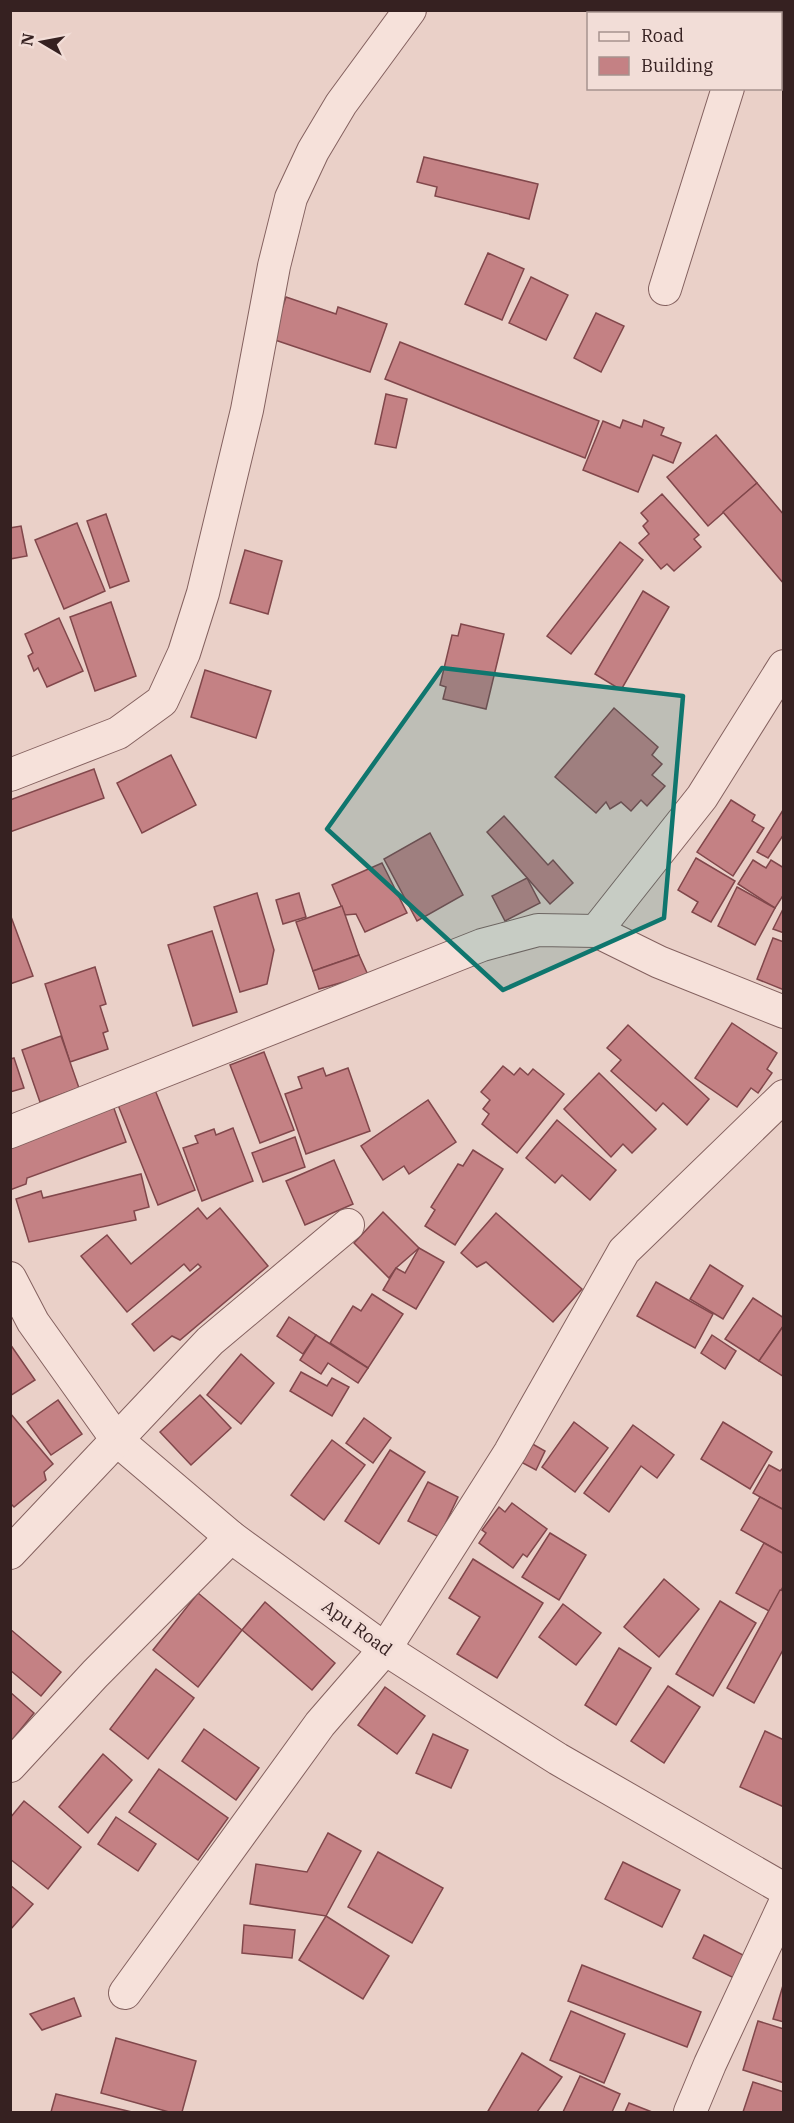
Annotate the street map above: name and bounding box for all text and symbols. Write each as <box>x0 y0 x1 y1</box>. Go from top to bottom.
north arrow <box>12 12 72 72</box>
legend <box>587 12 782 90</box>
text: Road <box>641 24 684 47</box>
text: N <box>16 31 38 47</box>
text: Building <box>641 54 713 77</box>
street label: Apu Road <box>318 1594 397 1661</box>

